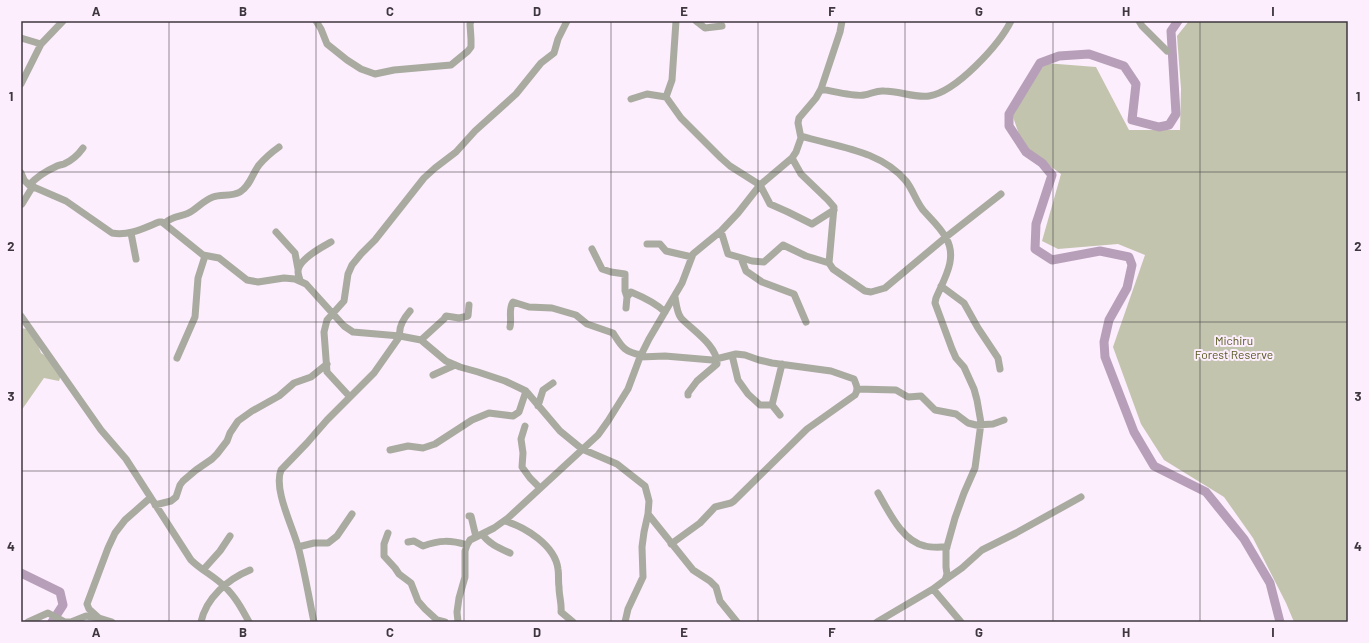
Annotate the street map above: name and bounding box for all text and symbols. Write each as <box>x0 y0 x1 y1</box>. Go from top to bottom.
text: A <box>92 3 101 19</box>
text: B <box>239 3 247 19</box>
text: C <box>386 3 394 19</box>
text: D <box>533 3 541 19</box>
text: E <box>680 3 688 19</box>
text: F <box>828 3 836 19</box>
text: G <box>975 3 983 19</box>
text: H <box>1122 3 1130 19</box>
text: I <box>1271 3 1275 19</box>
text: 1 <box>9 88 13 104</box>
text: 1 <box>1356 88 1360 104</box>
text: 2 <box>7 238 15 254</box>
text: 2 <box>1354 238 1362 254</box>
park label: Michiru Forest Reserve <box>1195 333 1273 361</box>
text: 3 <box>7 388 15 404</box>
text: 3 <box>1354 388 1362 404</box>
text: 4 <box>7 538 15 554</box>
text: 4 <box>1354 538 1362 554</box>
text: A <box>92 624 101 640</box>
text: B <box>239 624 247 640</box>
text: C <box>386 624 394 640</box>
text: D <box>533 624 541 640</box>
text: E <box>680 624 688 640</box>
text: F <box>828 624 836 640</box>
text: G <box>975 624 983 640</box>
text: H <box>1122 624 1130 640</box>
text: I <box>1271 624 1275 640</box>

